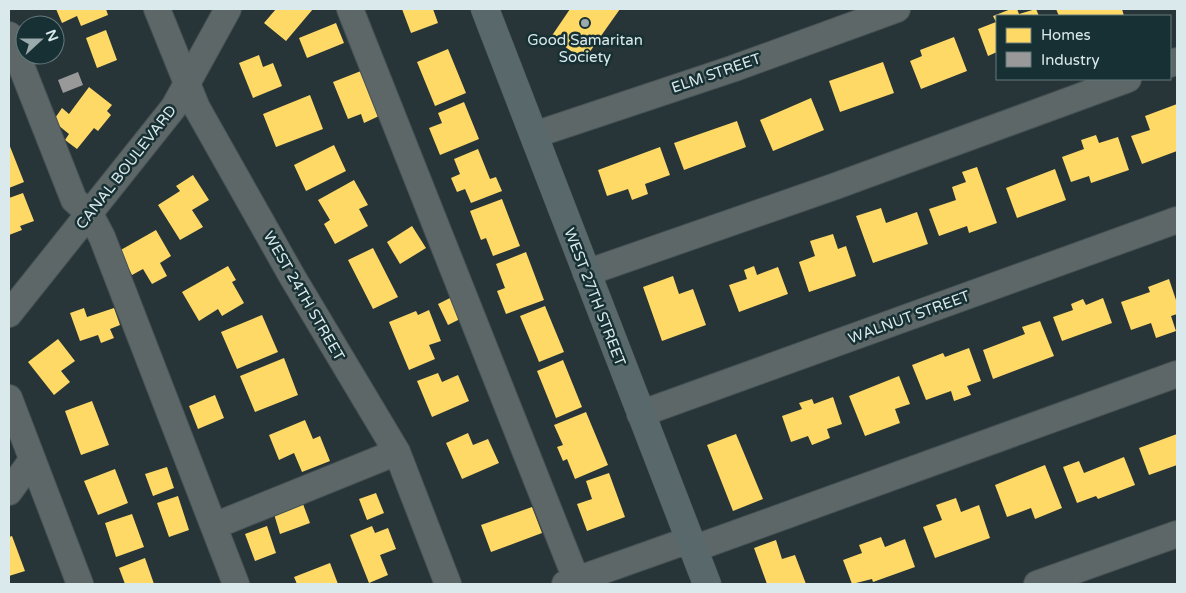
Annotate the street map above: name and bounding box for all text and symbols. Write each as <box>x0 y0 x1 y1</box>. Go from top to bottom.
north arrow <box>15 15 65 65</box>
legend <box>996 15 1171 80</box>
marker: Good Samaritan Society <box>579 17 591 29</box>
text: Homes <box>1041 26 1091 44</box>
text: N <box>42 27 62 44</box>
place label: Good Samaritan Society <box>527 31 643 66</box>
street label: ELM STREET <box>669 49 763 97</box>
text: Industry <box>1041 51 1100 69</box>
street label: CANAL BOULEVARD <box>72 101 180 233</box>
street label: WEST 27TH STREET <box>560 225 630 369</box>
street label: WEST 24TH STREET <box>260 228 348 364</box>
street label: WALNUT STREET <box>846 287 972 347</box>

